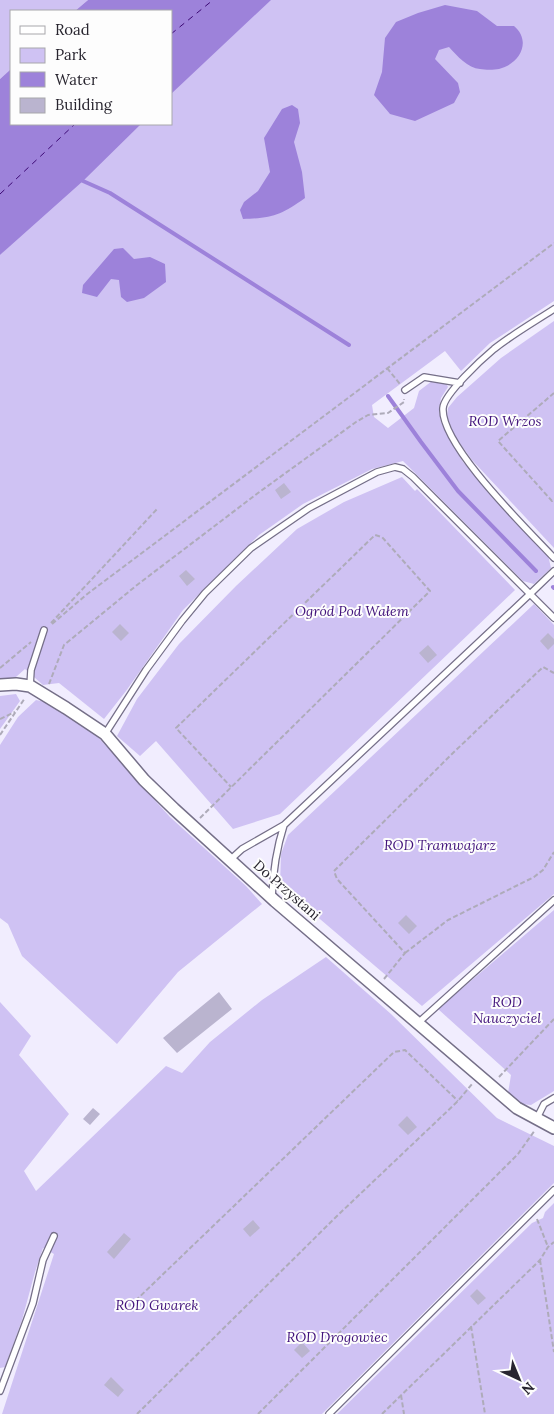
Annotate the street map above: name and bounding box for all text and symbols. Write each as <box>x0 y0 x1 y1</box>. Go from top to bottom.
legend <box>10 10 172 125</box>
text: Road <box>55 20 90 39</box>
text: Park <box>55 45 86 64</box>
text: Water <box>55 70 98 89</box>
text: Building <box>55 95 113 114</box>
park label: ROD Wrzos <box>468 412 542 430</box>
park label: Ogród Pod Wałem <box>295 602 410 620</box>
park label: ROD Tramwajarz <box>384 836 496 854</box>
street label: Do Przystani <box>250 856 324 924</box>
park label: ROD Nauczyciel <box>473 993 541 1027</box>
park label: ROD Gwarek <box>115 1296 199 1314</box>
park label: ROD Drogowiec <box>286 1328 388 1346</box>
north arrow <box>494 1354 544 1404</box>
text: N <box>518 1378 538 1399</box>

